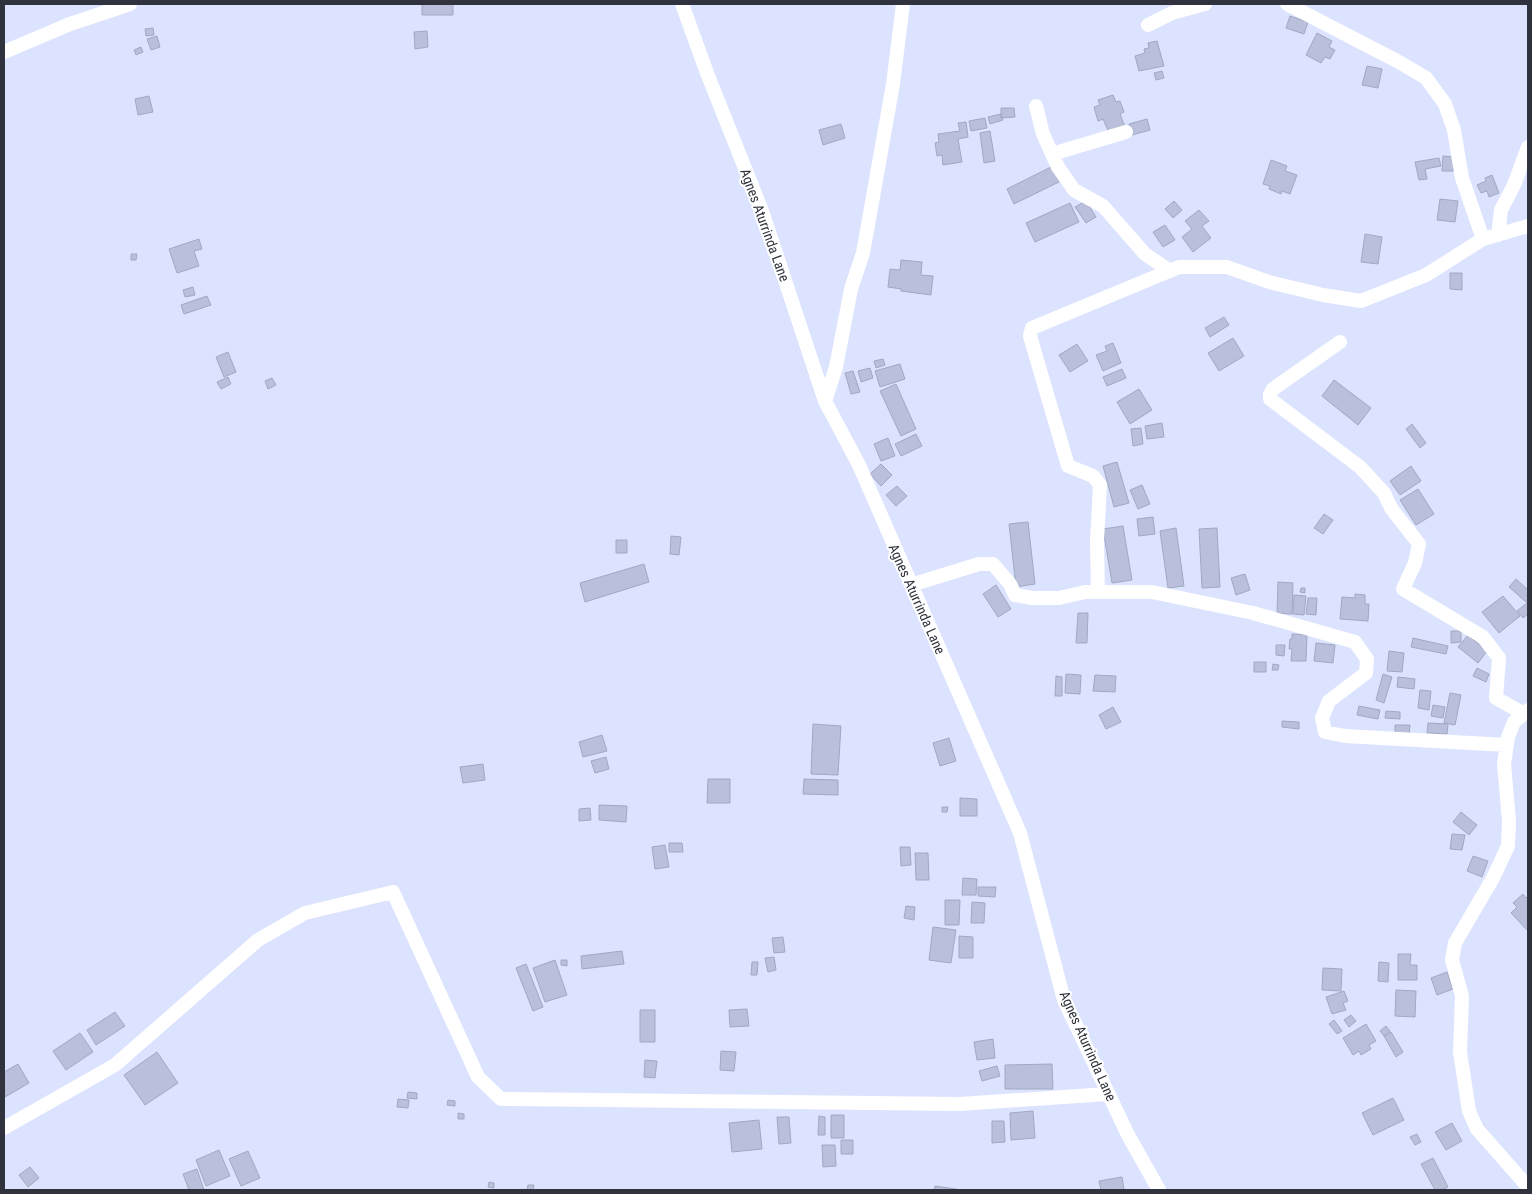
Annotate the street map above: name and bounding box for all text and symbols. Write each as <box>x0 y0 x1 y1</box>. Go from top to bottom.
street label: Agnes Aturrinda Lane <box>737 166 793 284</box>
street label: Agnes Aturrinda Lane <box>886 541 949 657</box>
street label: Agnes Aturrinda Lane <box>1057 988 1120 1104</box>

